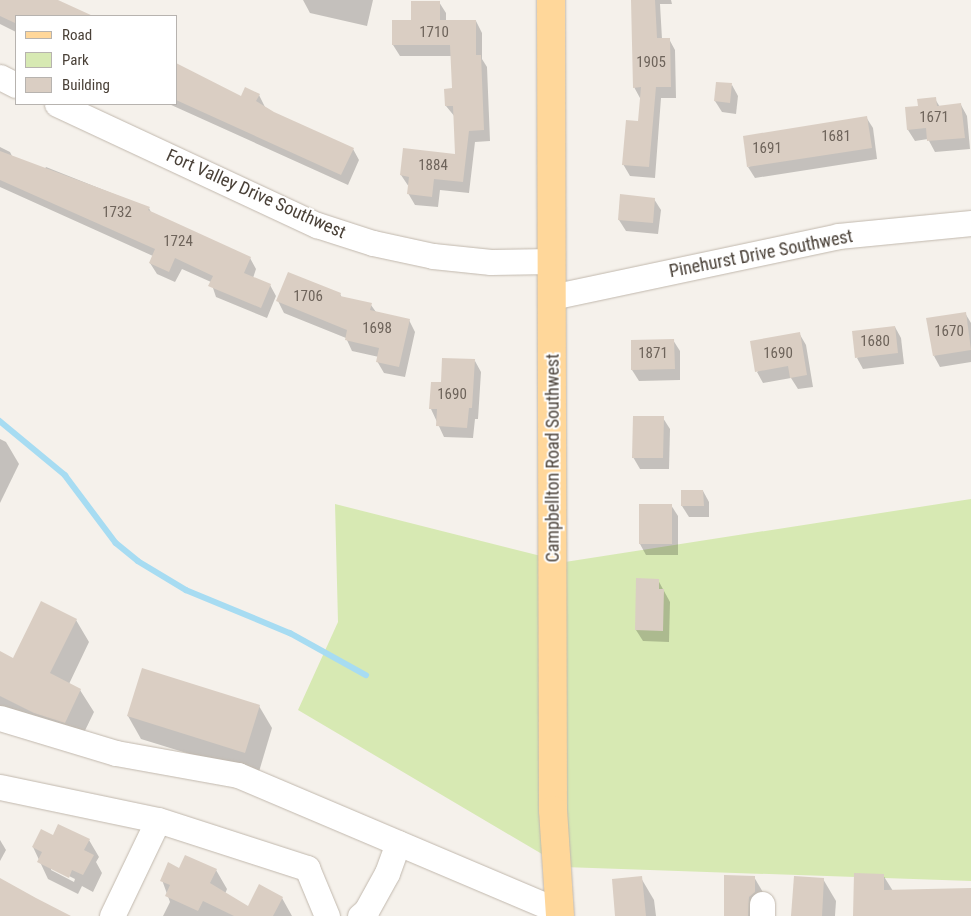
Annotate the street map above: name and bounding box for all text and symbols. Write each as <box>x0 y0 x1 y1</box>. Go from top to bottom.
legend <box>15 15 178 105</box>
house number: 1710 <box>419 24 449 42</box>
text: Road <box>62 26 92 44</box>
text: Park <box>62 51 89 69</box>
house number: 1905 <box>636 54 666 72</box>
text: Building <box>62 76 110 94</box>
house number: 1671 <box>919 109 949 127</box>
house number: 1681 <box>821 128 851 146</box>
house number: 1691 <box>752 140 782 158</box>
street label: Fort Valley Drive Southwest <box>163 145 349 243</box>
house number: 1884 <box>418 157 448 175</box>
house number: 1732 <box>102 204 132 222</box>
street label: Pinehurst Drive Southwest <box>667 226 855 282</box>
house number: 1724 <box>163 233 193 251</box>
house number: 1706 <box>293 288 323 306</box>
house number: 1698 <box>362 320 392 338</box>
house number: 1670 <box>934 323 964 341</box>
house number: 1680 <box>860 333 890 351</box>
house number: 1871 <box>638 345 668 363</box>
house number: 1690 <box>763 345 793 363</box>
street label: Campbellton Road Southwest <box>542 354 564 562</box>
house number: 1690 <box>437 386 467 404</box>

